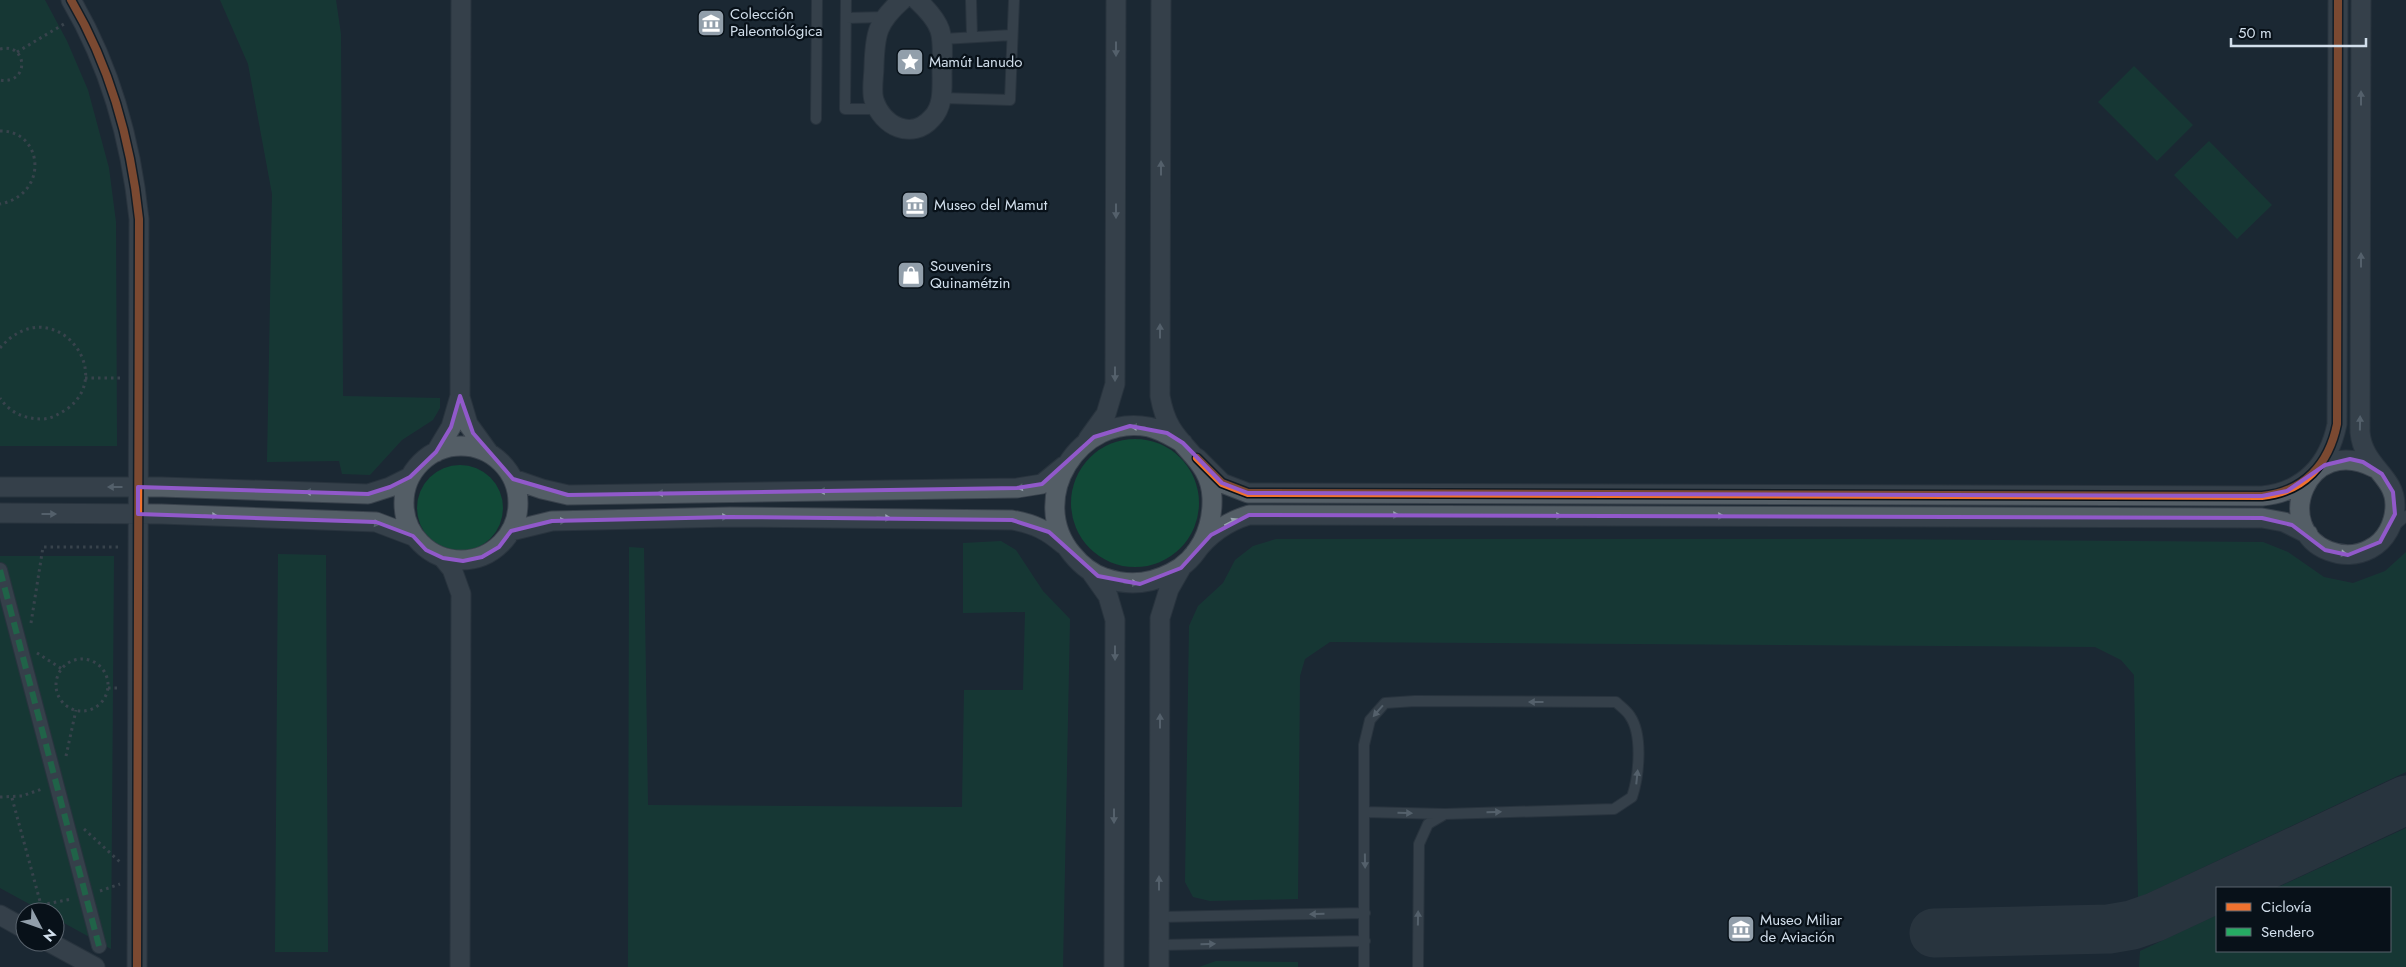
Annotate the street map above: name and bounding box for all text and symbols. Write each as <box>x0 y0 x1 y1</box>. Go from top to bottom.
place label: Colección Paleontológica <box>730 3 823 42</box>
museum icon: Colección Paleontológica <box>696 8 726 38</box>
scale bar <box>2231 15 2366 47</box>
text: 50 m <box>2238 22 2272 44</box>
one-way arrow <box>1112 41 1120 57</box>
place icon: Mamút Lanudo <box>895 47 925 77</box>
place label: Mamút Lanudo <box>929 51 1023 73</box>
one-way arrow <box>2357 89 2365 105</box>
one-way arrow <box>1157 160 1165 176</box>
museum icon: Museo del Mamut <box>900 190 930 220</box>
place label: Museo del Mamut <box>934 194 1048 216</box>
one-way arrow <box>1112 203 1120 219</box>
one-way arrow <box>2357 252 2365 268</box>
place label: Souvenirs Quinamétzin <box>930 255 1010 294</box>
shop icon: Souvenirs Quinamétzin <box>896 260 926 290</box>
one-way arrow <box>1156 323 1164 339</box>
one-way arrow <box>1111 366 1119 382</box>
one-way arrow <box>2356 414 2364 430</box>
one-way arrow <box>1130 422 1146 430</box>
one-way arrow <box>106 483 122 491</box>
one-way arrow <box>1015 483 1031 491</box>
one-way arrow <box>818 487 834 495</box>
one-way arrow <box>304 488 320 496</box>
one-way arrow <box>655 490 671 498</box>
one-way arrow <box>41 510 57 518</box>
one-way arrow <box>1385 511 1401 519</box>
one-way arrow <box>203 512 219 520</box>
one-way arrow <box>1547 512 1563 520</box>
one-way arrow <box>1710 512 1726 520</box>
one-way arrow <box>713 513 729 521</box>
one-way arrow <box>876 514 892 522</box>
one-way arrow <box>551 516 567 524</box>
one-way arrow <box>1224 518 1238 526</box>
one-way arrow <box>366 519 382 527</box>
one-way arrow <box>2332 550 2348 558</box>
one-way arrow <box>1123 580 1139 588</box>
one-way arrow <box>1111 645 1119 661</box>
one-way arrow <box>1528 698 1544 706</box>
one-way arrow <box>1372 705 1383 718</box>
one-way arrow <box>1156 713 1164 729</box>
one-way arrow <box>1633 769 1641 785</box>
one-way arrow <box>1110 808 1118 824</box>
one-way arrow <box>1486 808 1502 816</box>
one-way arrow <box>1397 809 1413 817</box>
one-way arrow <box>1361 853 1369 869</box>
one-way arrow <box>1155 875 1163 891</box>
legend <box>2216 887 2391 952</box>
text: Ciclovía <box>2261 896 2311 918</box>
north arrow <box>15 902 65 952</box>
place label: Museo Miliar de Aviación <box>1760 909 1843 948</box>
one-way arrow <box>1308 910 1324 918</box>
one-way arrow <box>1415 910 1423 926</box>
museum icon: Museo Miliar de Aviación <box>1726 914 1756 944</box>
text: Sendero <box>2261 921 2314 943</box>
text: N <box>39 925 61 946</box>
one-way arrow <box>1200 940 1216 948</box>

